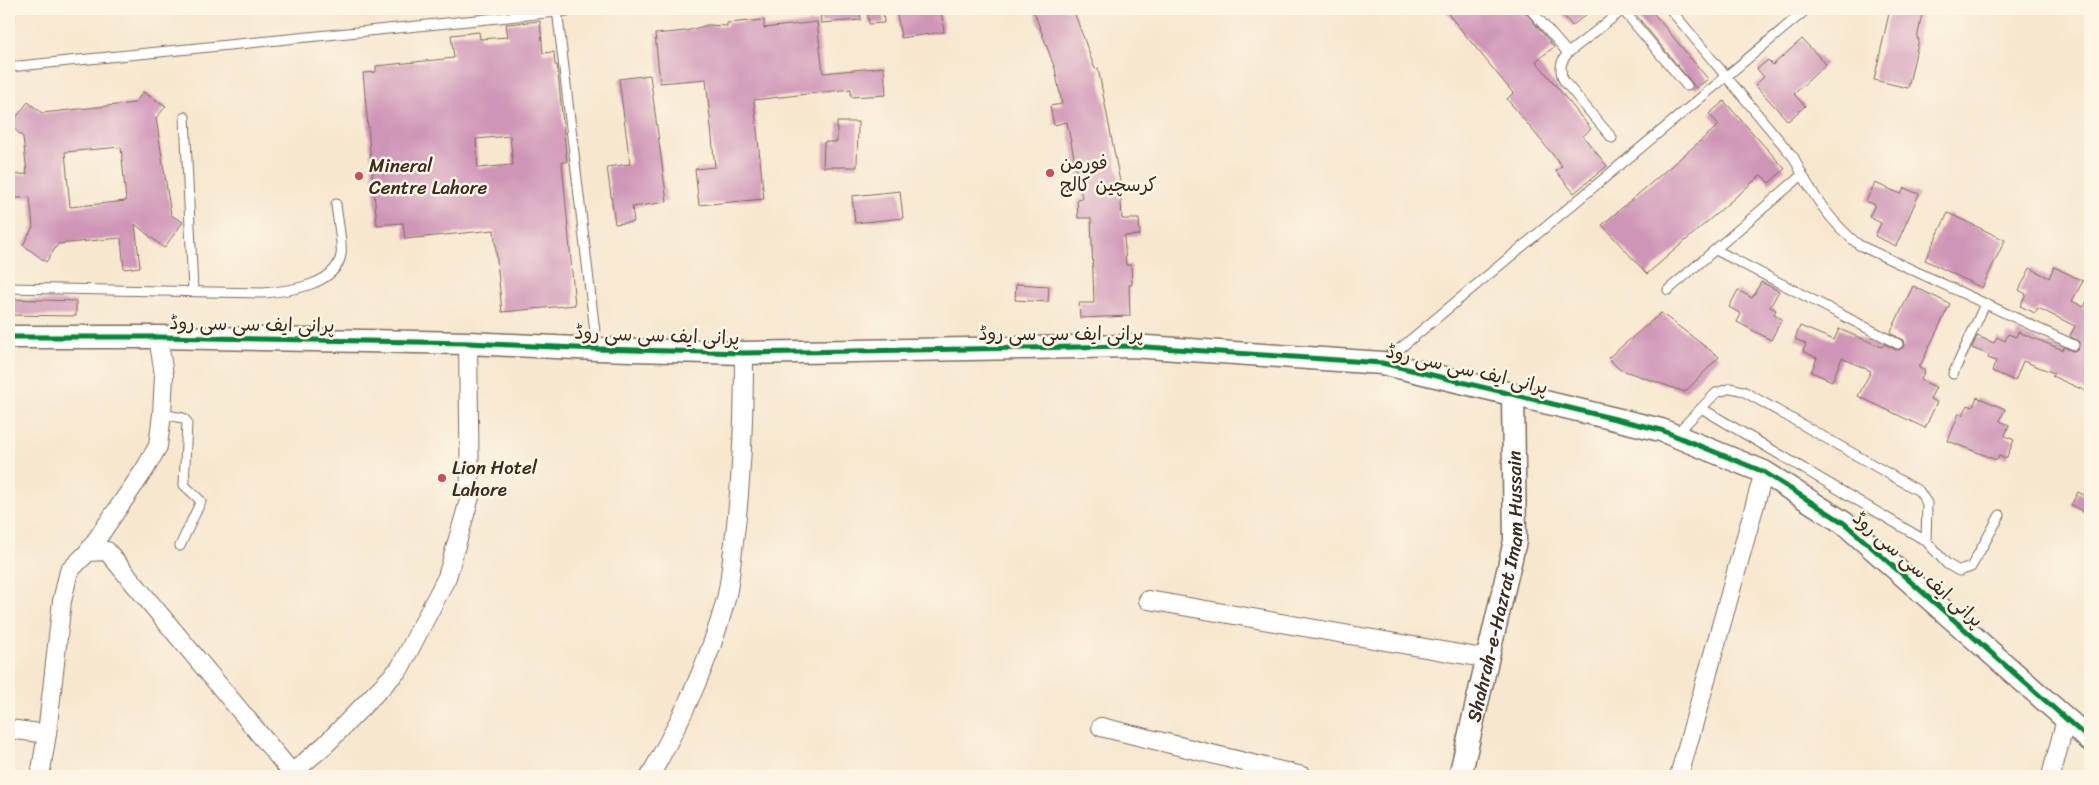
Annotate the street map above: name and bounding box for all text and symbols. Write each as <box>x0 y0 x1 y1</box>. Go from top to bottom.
place label: فورمن کرسچین کالج <box>1060 146 1157 201</box>
place label: Mineral Centre Lahore <box>369 149 487 204</box>
marker: فورمن کرسچین کالج <box>1044 167 1056 179</box>
marker: Mineral Centre Lahore <box>353 170 365 182</box>
street label: پرانی ایف سی سی روڈ <box>169 306 335 342</box>
street label: پرانی ایف سی سی روڈ <box>574 316 740 354</box>
street label: پرانی ایف سی سی روڈ <box>978 317 1144 350</box>
street label: پرانی ایف سی سی روڈ <box>1383 334 1551 404</box>
street label: Shahrah-e-Hazrat Imam Hussain <box>1457 450 1532 725</box>
place label: Lion Hotel Lahore <box>452 451 538 506</box>
marker: Lion Hotel Lahore <box>436 472 448 484</box>
street label: پرانی ایف سی سی روڈ <box>1845 502 1991 636</box>

